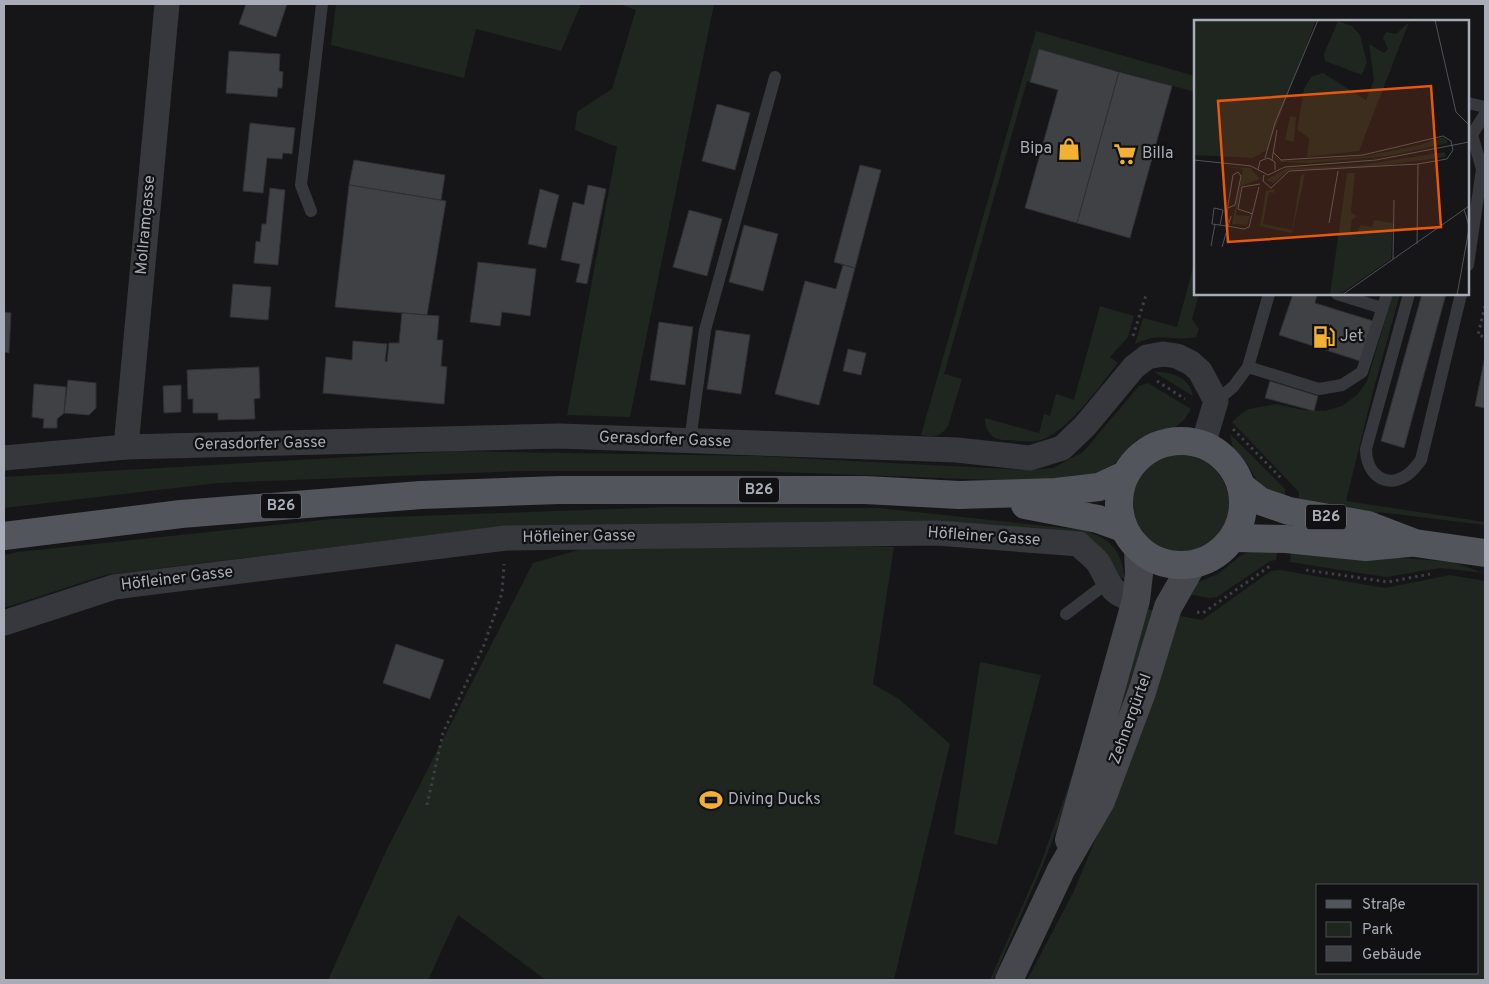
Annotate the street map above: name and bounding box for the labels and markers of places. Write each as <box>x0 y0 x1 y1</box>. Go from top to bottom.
shop icon: Bipa <box>1056 136 1082 162</box>
place label: Bipa <box>1020 139 1052 159</box>
supermarket icon: Billa <box>1112 141 1138 167</box>
place label: Billa <box>1142 144 1173 164</box>
fuel station icon: Jet <box>1311 324 1337 350</box>
place label: Jet <box>1340 327 1363 347</box>
sports icon: Diving Ducks <box>698 787 724 813</box>
place label: Diving Ducks <box>728 790 821 810</box>

